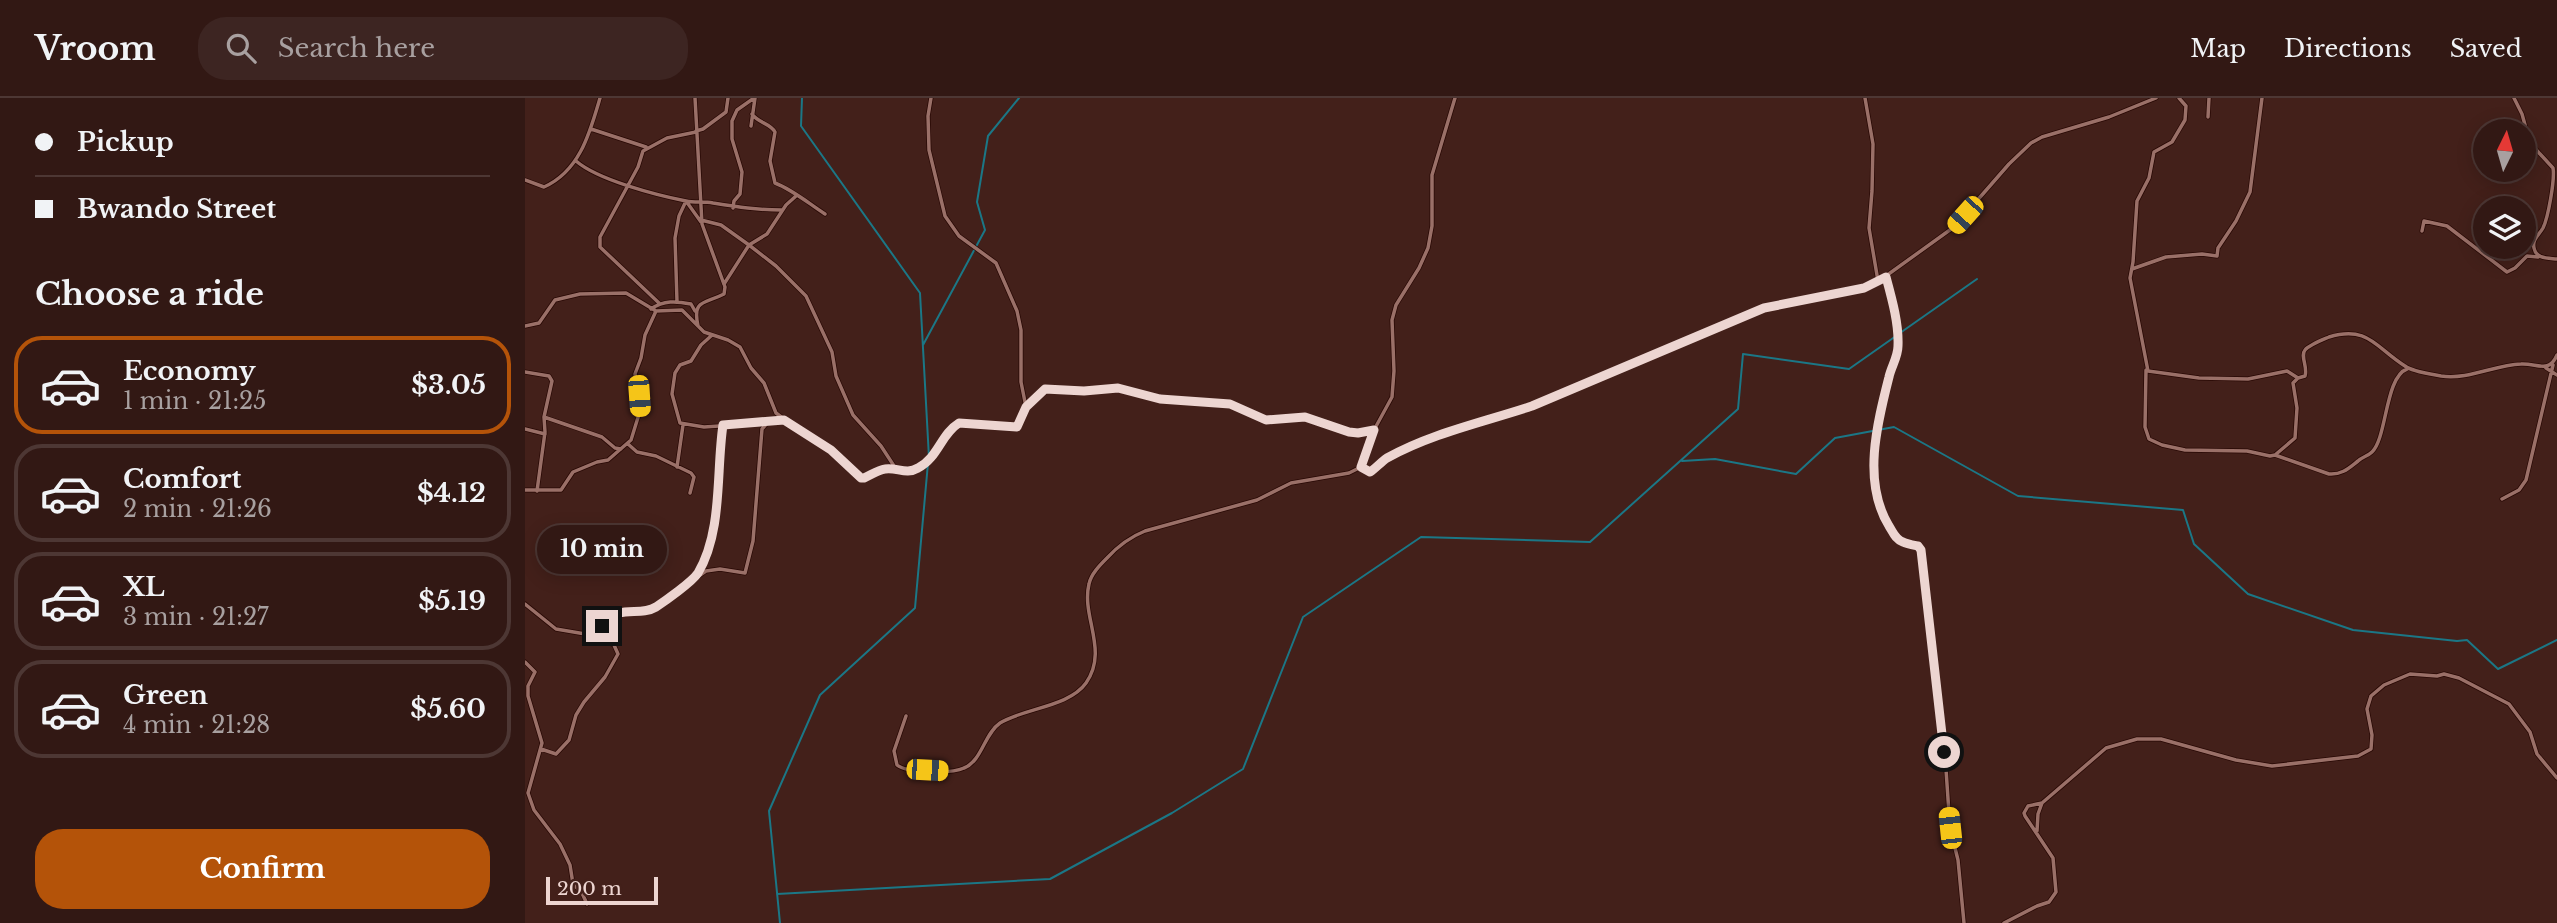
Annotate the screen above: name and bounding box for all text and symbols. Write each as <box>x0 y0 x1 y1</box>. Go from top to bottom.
search box <box>198 17 688 80</box>
text: Vroom <box>35 28 156 69</box>
icon: search <box>222 29 260 67</box>
text: Search here <box>278 32 435 64</box>
text: Map <box>2190 34 2246 63</box>
text: Directions <box>2284 34 2412 63</box>
text: Saved <box>2450 34 2522 63</box>
north arrow <box>2473 119 2536 182</box>
map controls <box>2473 119 2536 259</box>
text: Pickup <box>77 126 174 158</box>
car <box>1944 192 1987 238</box>
text: Bwando Street <box>77 193 276 225</box>
button: layers <box>2473 196 2536 259</box>
text: Choose a ride <box>35 274 264 314</box>
icon: car <box>39 354 102 417</box>
text: Economy <box>123 355 256 387</box>
text: $3.05 <box>411 369 486 401</box>
car <box>628 374 651 418</box>
text: 1 min · 21:25 <box>123 387 266 415</box>
icon: car <box>39 462 102 525</box>
text: Comfort <box>123 463 241 495</box>
text: $4.12 <box>417 477 486 509</box>
text: 2 min · 21:26 <box>123 495 272 523</box>
callout: 10 min <box>537 524 667 574</box>
text: 10 min <box>560 535 644 563</box>
icon: car <box>39 570 102 633</box>
text: XL <box>123 571 165 603</box>
text: $5.19 <box>418 585 486 617</box>
text: 3 min · 21:27 <box>123 603 269 631</box>
route end <box>586 610 618 642</box>
icon: car <box>39 678 102 741</box>
text: Green <box>123 679 208 711</box>
text: $5.60 <box>410 693 486 725</box>
text: 4 min · 21:28 <box>123 711 270 739</box>
route start <box>1928 736 1960 768</box>
car <box>906 758 949 782</box>
car <box>1938 806 1963 850</box>
button: Confirm <box>35 829 490 909</box>
scale bar <box>546 874 658 906</box>
text: 200 m <box>557 877 622 900</box>

